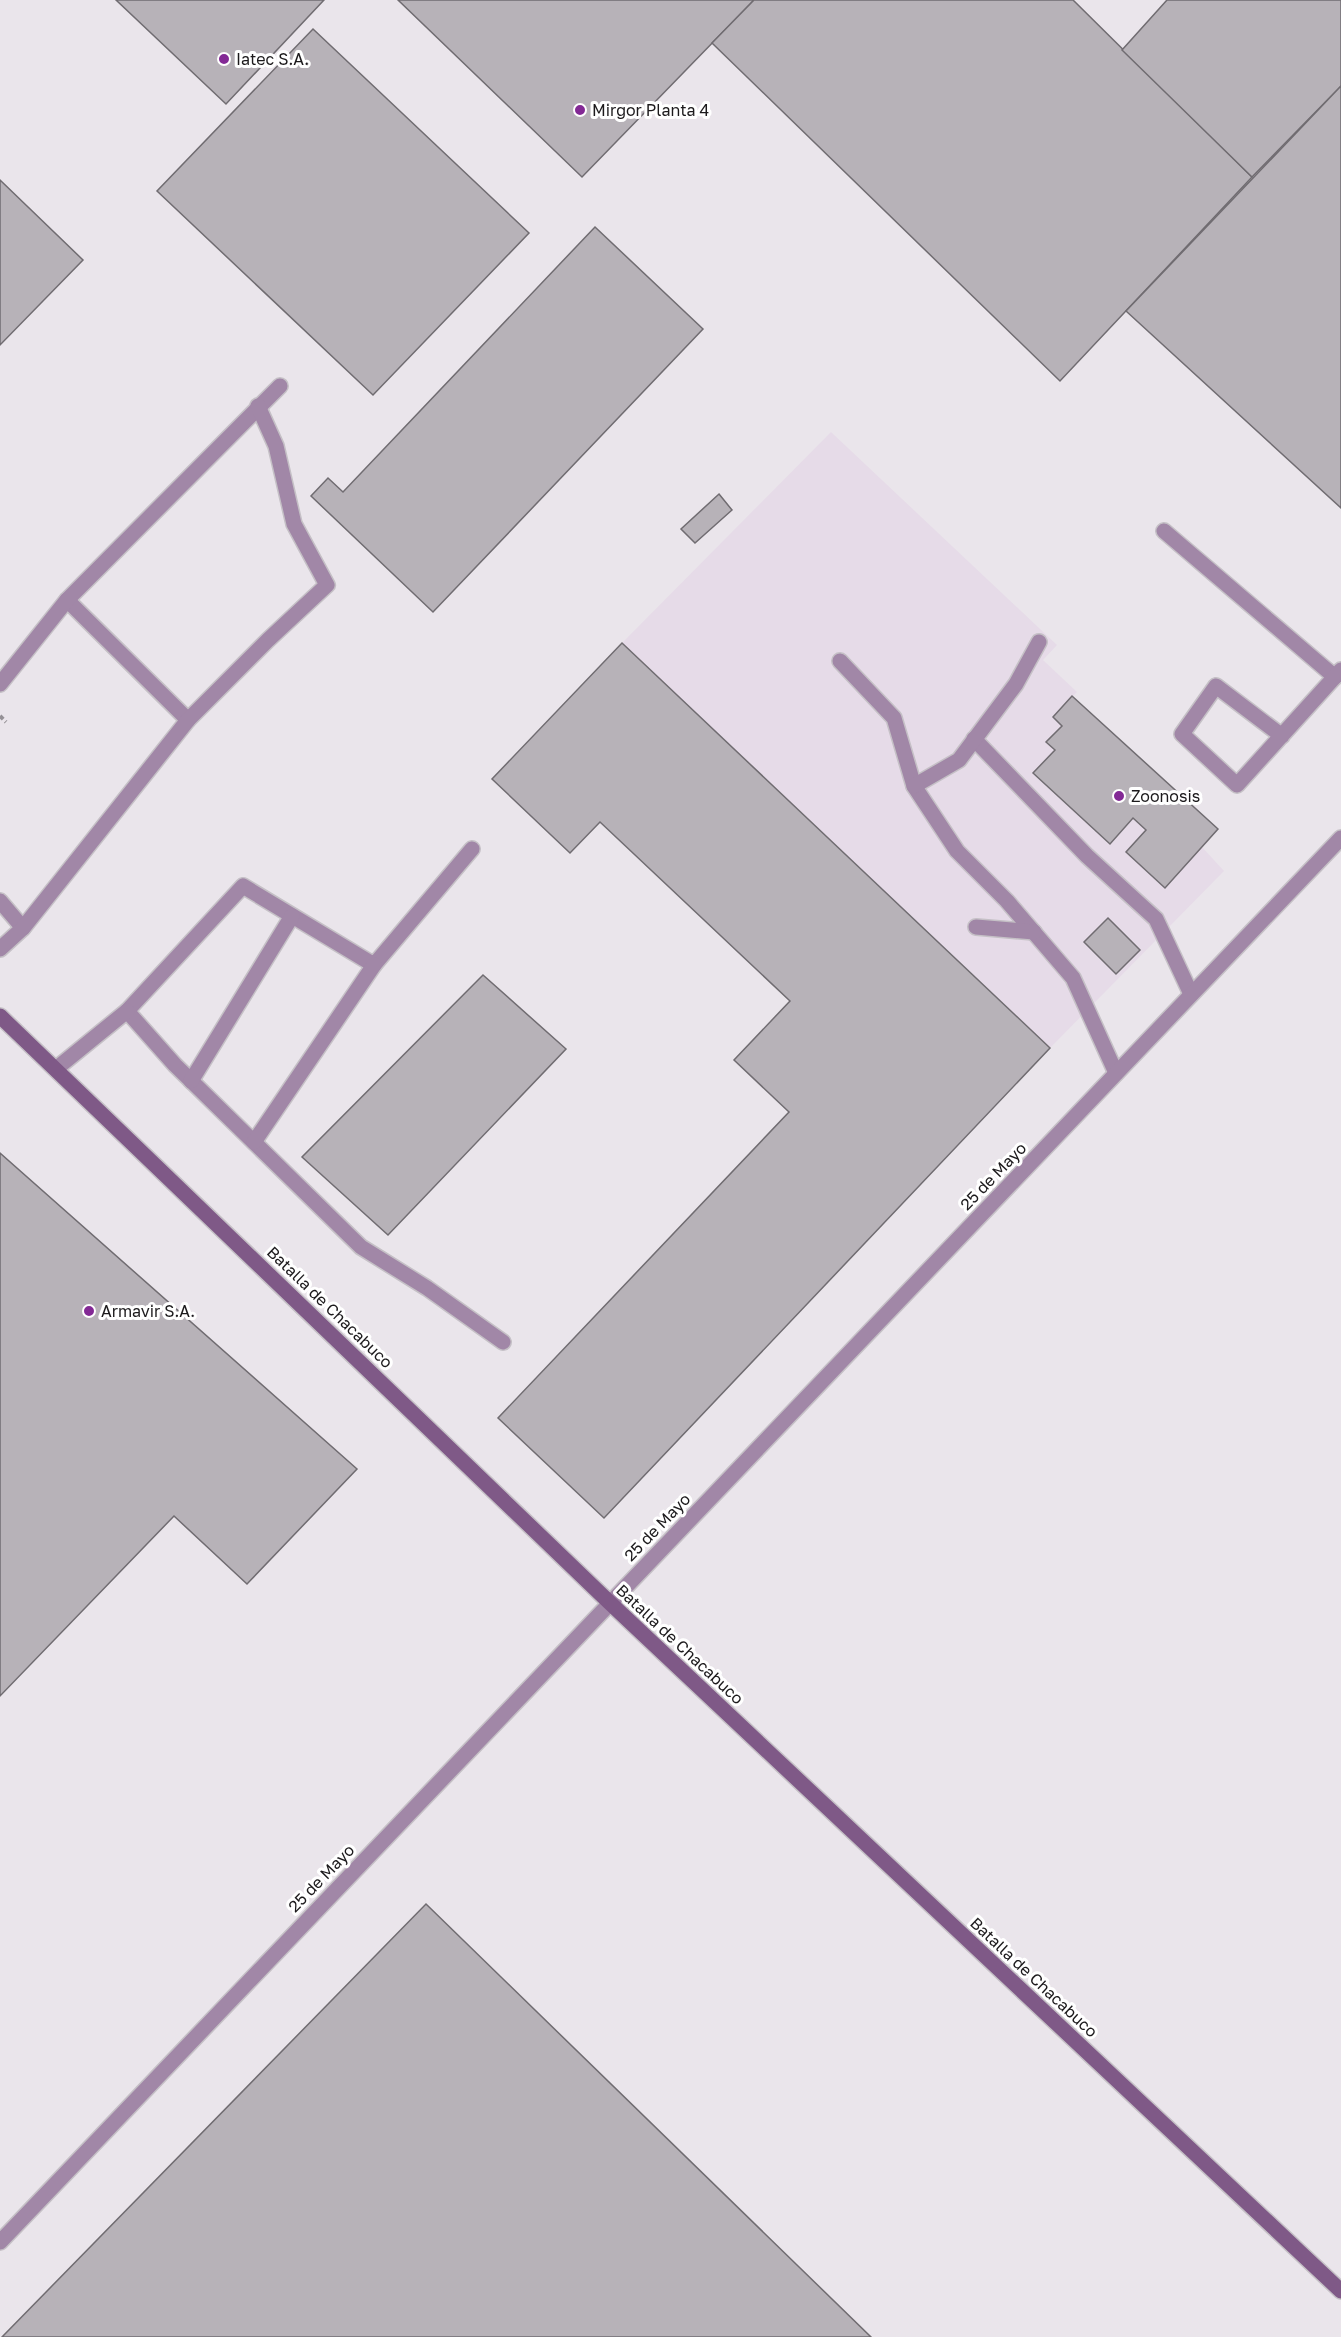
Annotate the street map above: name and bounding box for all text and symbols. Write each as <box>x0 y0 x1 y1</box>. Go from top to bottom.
place label: Iatec S.A. <box>236 49 309 69</box>
marker: Iatec S.A. <box>217 52 231 66</box>
place label: Mirgor Planta 4 <box>592 100 709 120</box>
marker: Mirgor Planta 4 <box>573 103 587 117</box>
place label: Zoonosis <box>1131 786 1200 806</box>
marker: Zoonosis <box>1112 789 1126 803</box>
street label: 25 de Mayo <box>956 1138 1030 1214</box>
street label: Batalla de Chacabuco <box>263 1242 397 1372</box>
place label: Armavir S.A. <box>101 1301 195 1321</box>
marker: Armavir S.A. <box>82 1304 96 1318</box>
street label: 25 de Mayo <box>620 1489 694 1565</box>
street label: Batalla de Chacabuco <box>612 1580 748 1708</box>
street label: 25 de Mayo <box>284 1840 358 1916</box>
street label: Batalla de Chacabuco <box>966 1913 1102 2041</box>

